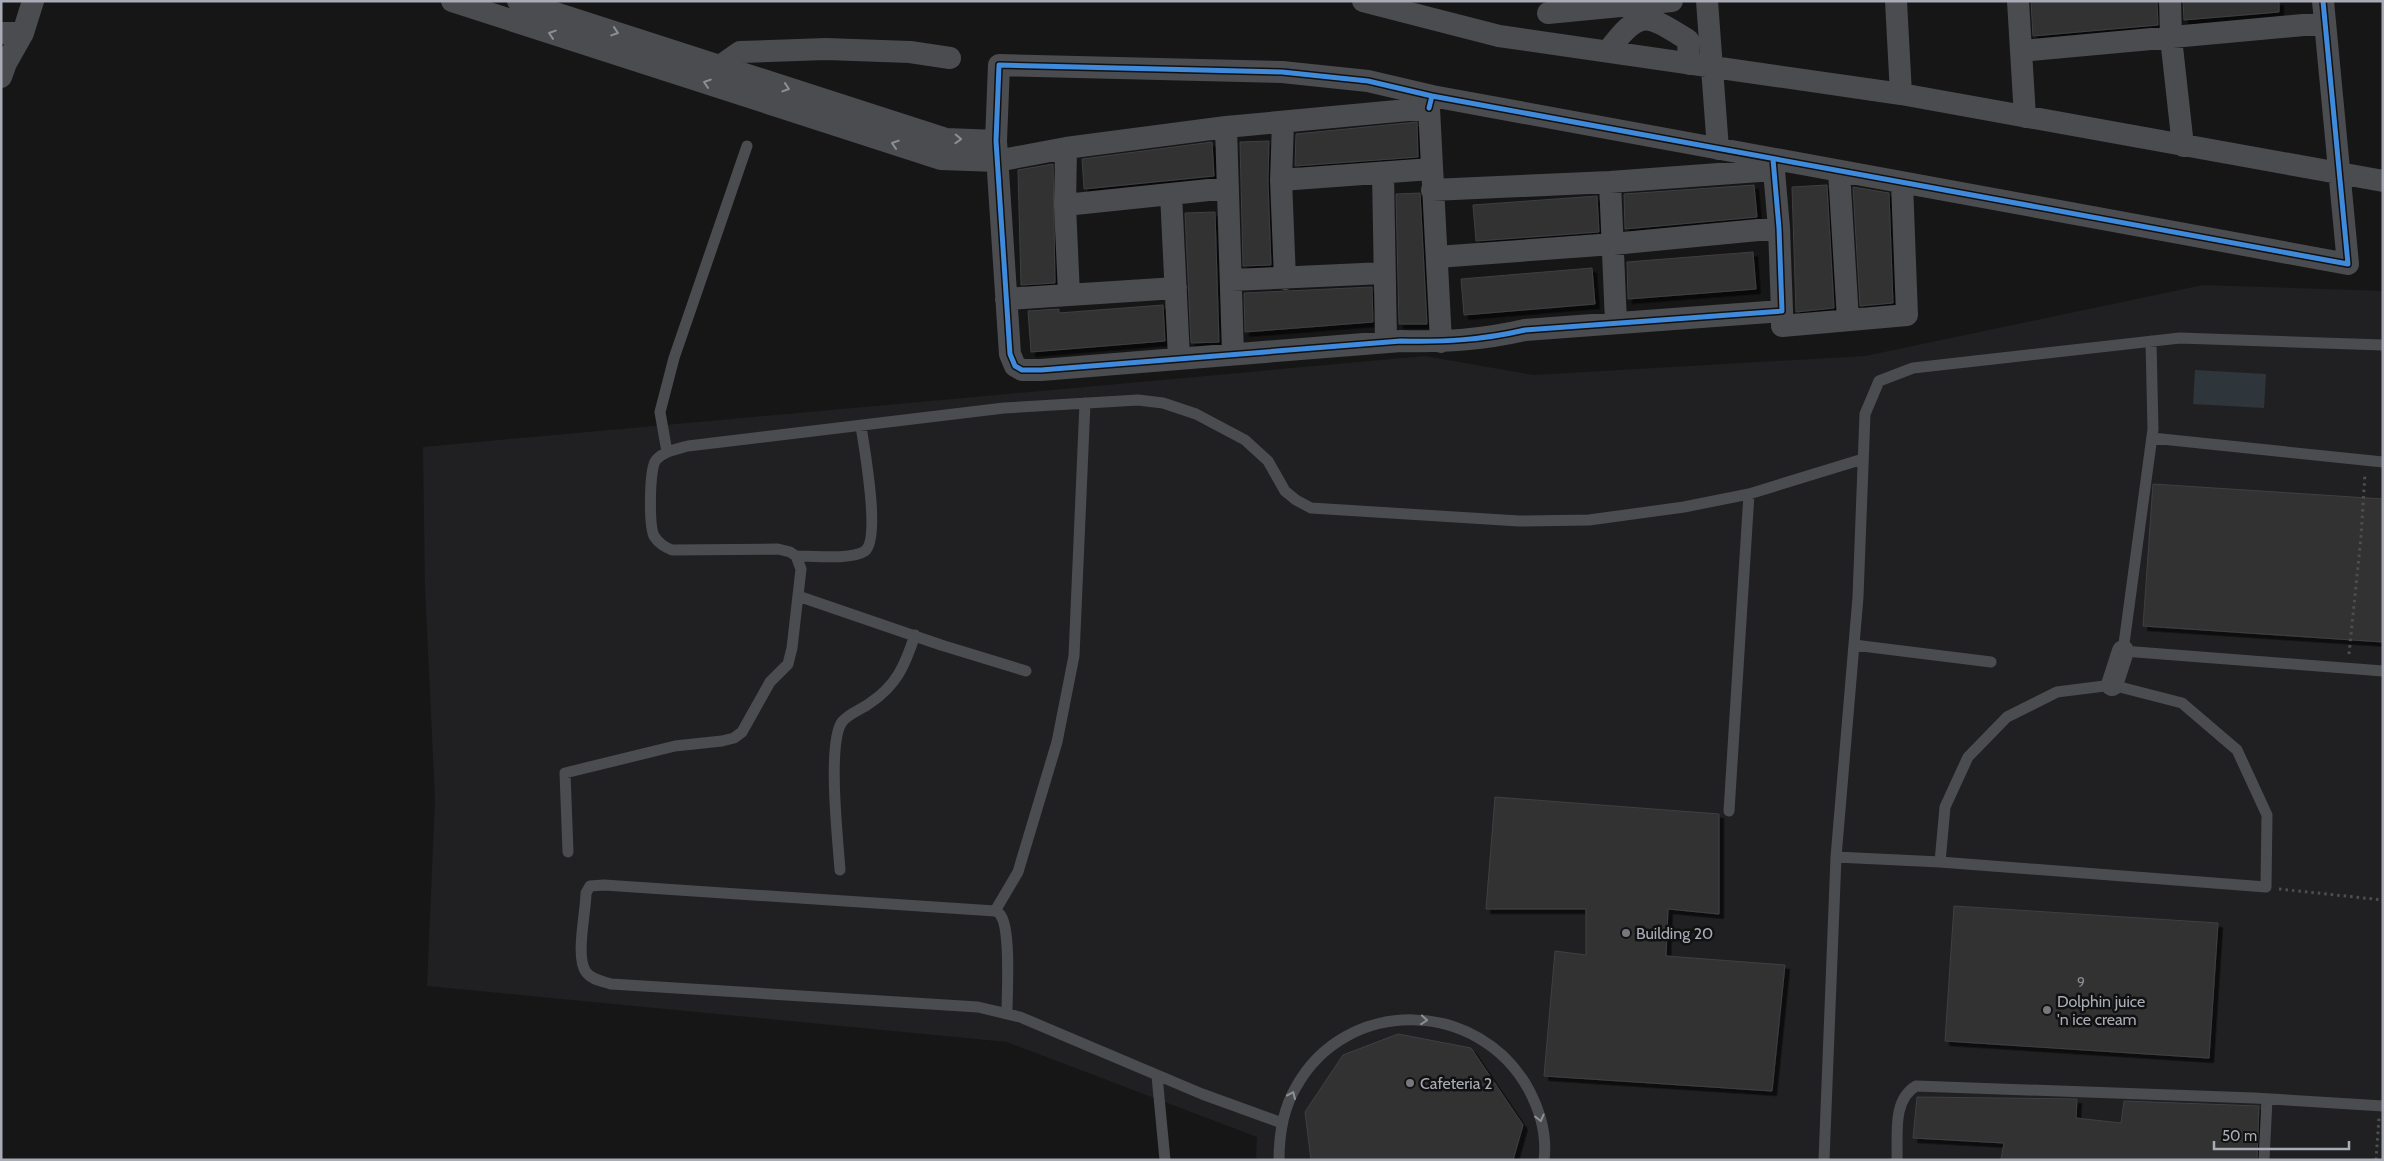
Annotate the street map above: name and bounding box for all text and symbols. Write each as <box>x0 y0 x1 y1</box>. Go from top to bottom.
one-way arrow <box>610 27 618 37</box>
one-way arrow <box>549 29 557 39</box>
one-way arrow <box>703 79 712 89</box>
one-way arrow <box>781 82 790 92</box>
one-way arrow <box>954 134 962 145</box>
one-way arrow <box>891 140 900 150</box>
place label: Building 20 <box>1636 924 1713 943</box>
marker: Building 20 <box>1620 927 1632 939</box>
house number: 9 <box>2077 973 2085 991</box>
place label: Dolphin juice 'n ice cream <box>2057 992 2145 1029</box>
marker: Dolphin juice 'n ice cream <box>2041 1004 2053 1016</box>
one-way arrow <box>1420 1014 1428 1025</box>
place label: Cafeteria 2 <box>1420 1074 1492 1093</box>
marker: Cafeteria 2 <box>1404 1077 1416 1089</box>
one-way arrow <box>1285 1091 1296 1100</box>
one-way arrow <box>1534 1114 1545 1123</box>
scale bar <box>2214 1118 2349 1150</box>
text: 50 m <box>2222 1127 2257 1145</box>

